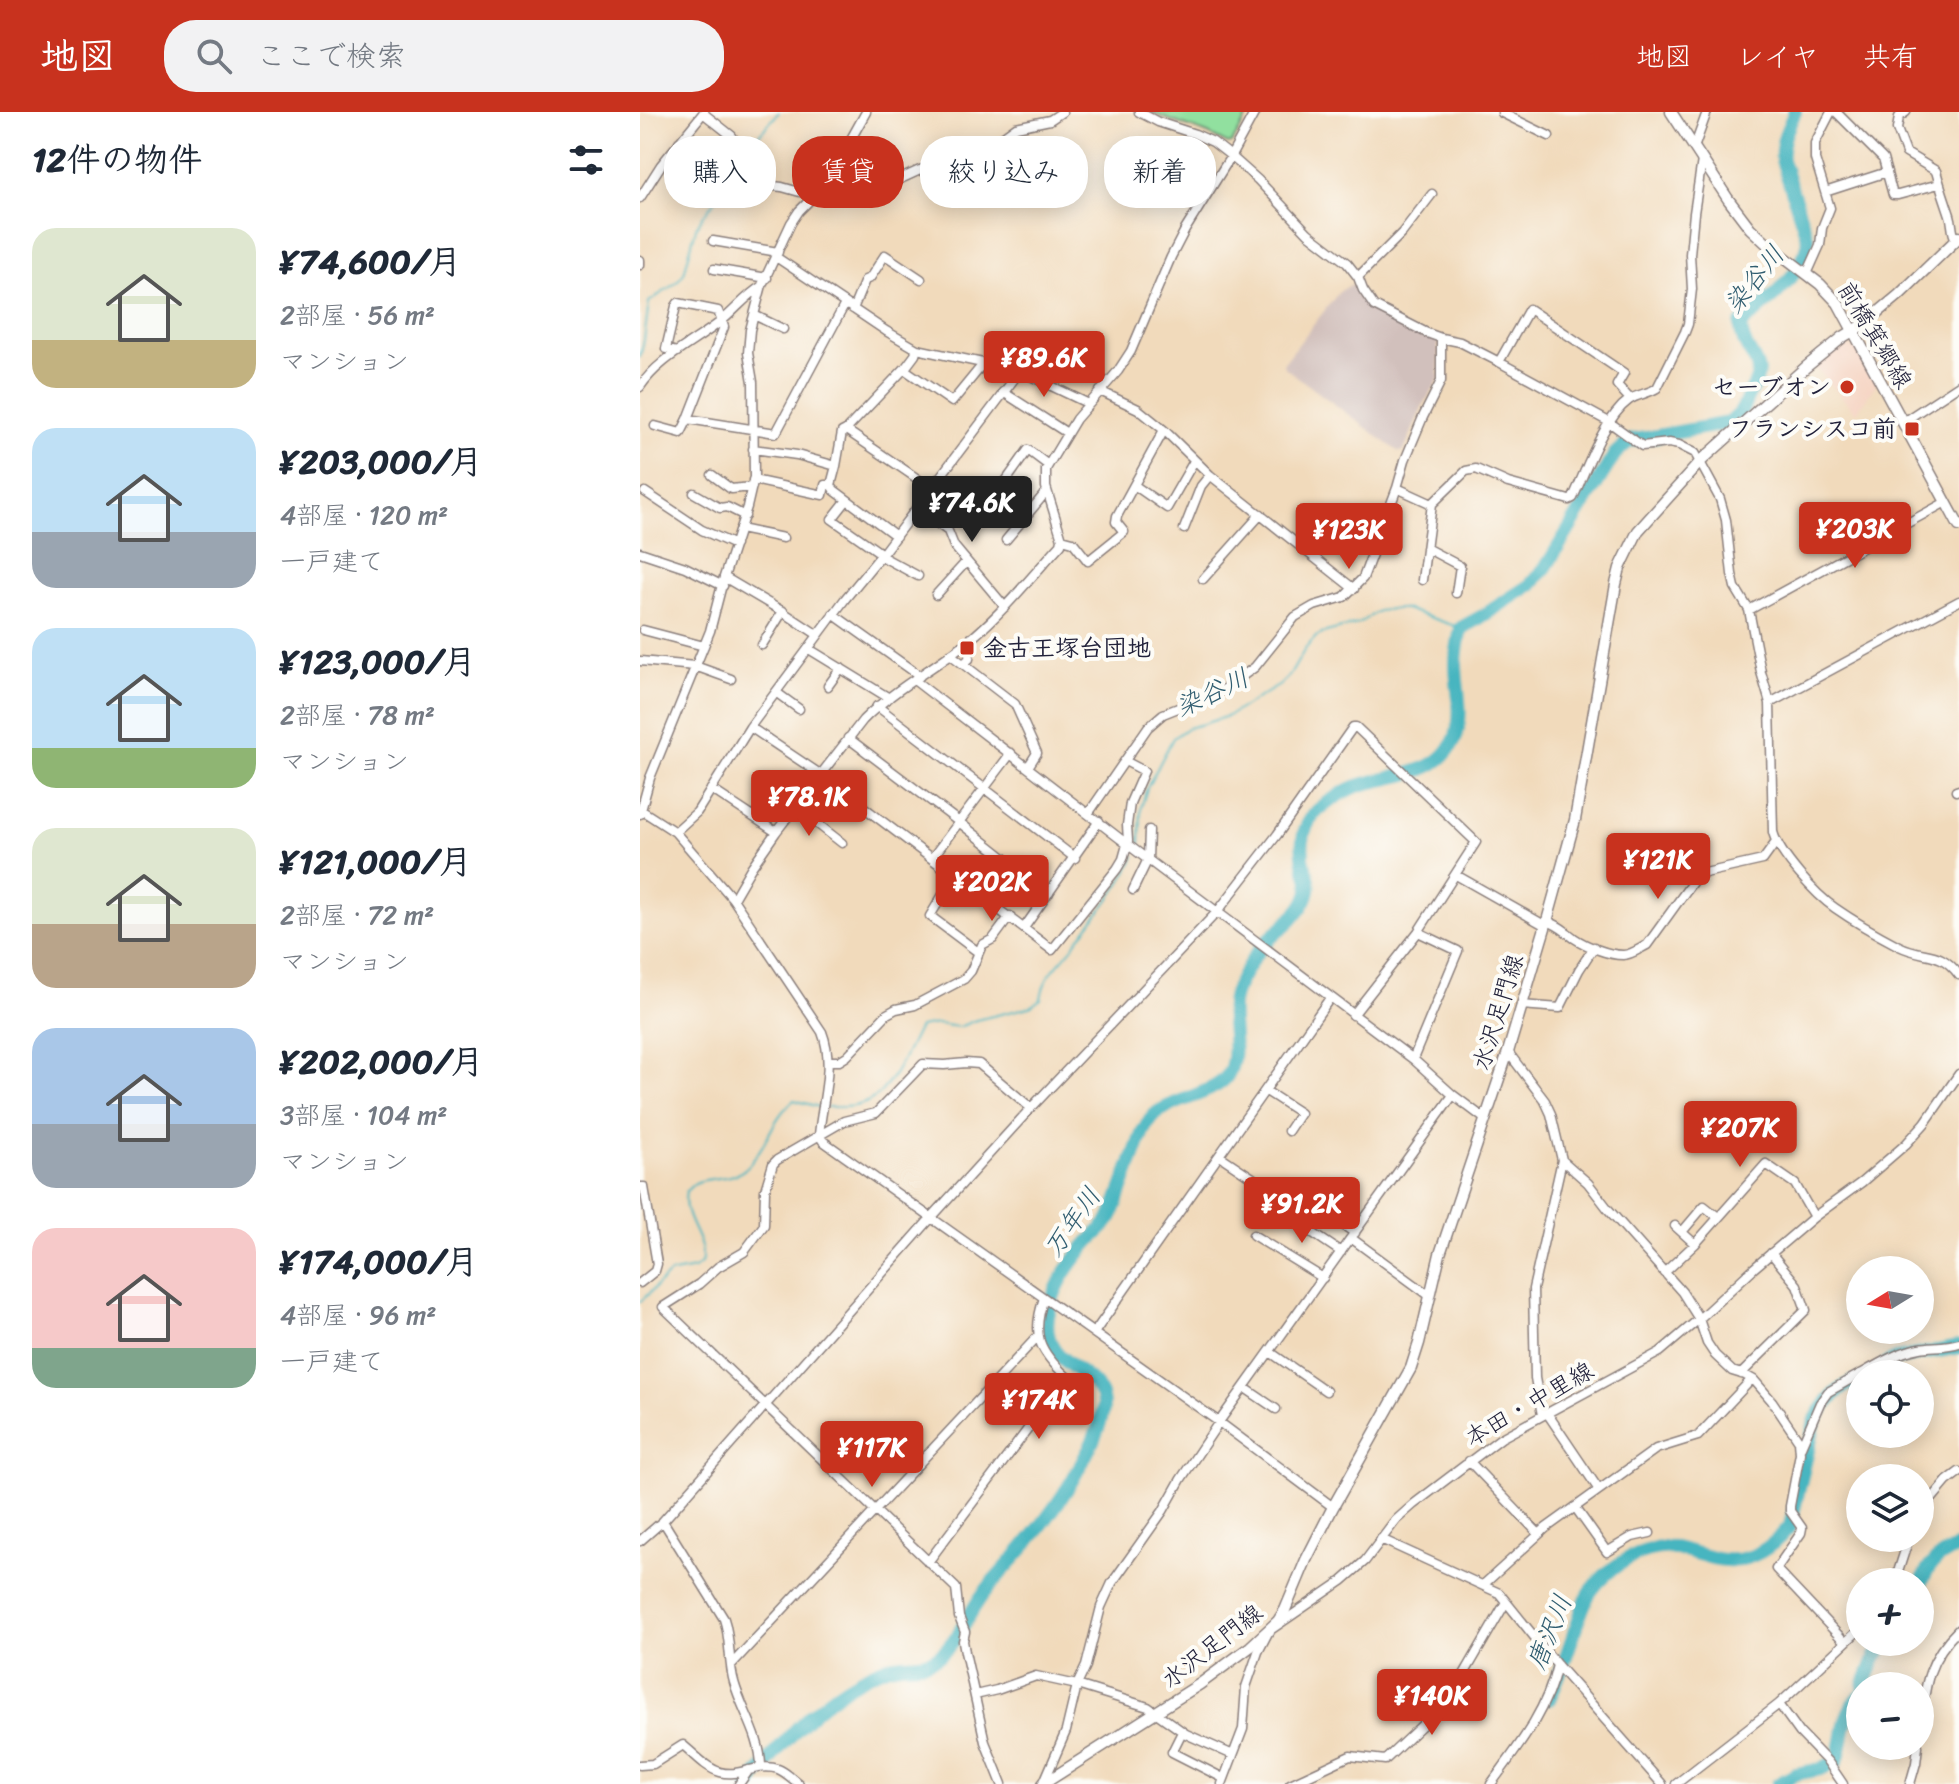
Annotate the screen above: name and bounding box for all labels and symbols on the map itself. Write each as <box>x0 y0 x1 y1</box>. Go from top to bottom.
water label: 染谷川 <box>1712 234 1796 324</box>
street label: 前橋箕郷線 <box>1826 273 1924 397</box>
pin: ¥89.6K <box>979 331 1109 399</box>
place label: セーブオン <box>1712 366 1831 408</box>
marker: セーブオン <box>1838 378 1856 396</box>
place label: フランシスコ前 <box>1728 408 1896 450</box>
marker: フランシスコ前 <box>1903 420 1921 438</box>
pin: ¥74.6K <box>907 476 1037 544</box>
pin: ¥203K <box>1799 502 1911 570</box>
pin: ¥123K <box>1293 503 1405 571</box>
place label: 金古王塚台団地 <box>983 627 1151 669</box>
marker: 金古王塚台団地 <box>958 639 976 657</box>
water label: 染谷川 <box>1167 655 1257 729</box>
pin: ¥78.1K <box>744 770 874 838</box>
pin: ¥121K <box>1602 833 1714 901</box>
pin: ¥202K <box>936 855 1048 923</box>
street label: 水沢足門線 <box>1460 948 1536 1076</box>
pin: ¥207K <box>1684 1101 1796 1169</box>
water label: 万年川 <box>1031 1177 1113 1267</box>
pin: ¥91.2K <box>1237 1177 1367 1245</box>
north arrow <box>1846 1256 1934 1344</box>
street label: 本田・中里線 <box>1456 1350 1602 1458</box>
pin: ¥174K <box>983 1373 1095 1441</box>
pin: ¥117K <box>816 1421 928 1489</box>
water label: 唐沢川 <box>1513 1587 1585 1677</box>
street label: 水沢足門線 <box>1152 1593 1272 1699</box>
pin: ¥140K <box>1376 1669 1488 1737</box>

